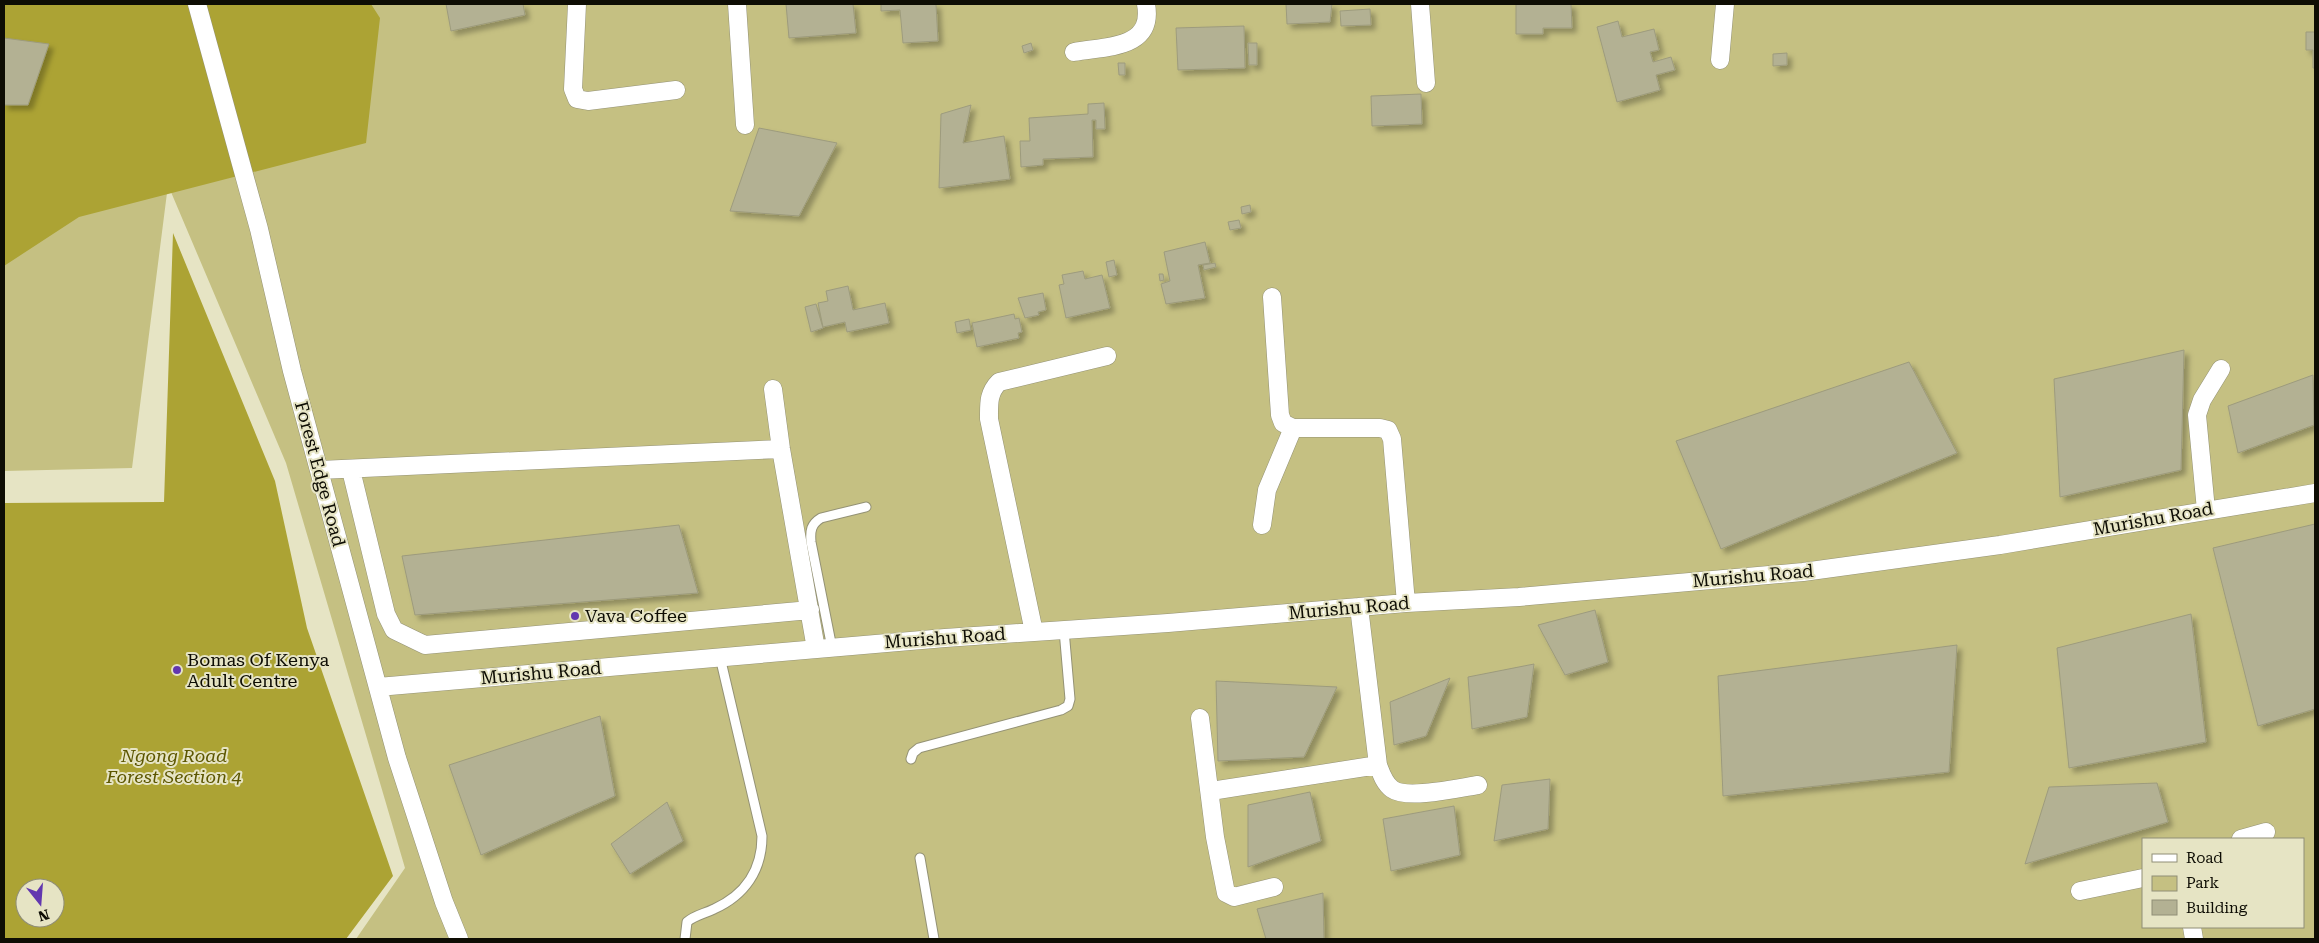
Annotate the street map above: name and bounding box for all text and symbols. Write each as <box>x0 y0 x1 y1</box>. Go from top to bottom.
street label: Forest Edge Road <box>291 399 350 549</box>
street label: Murishu Road <box>2091 498 2215 539</box>
street label: Murishu Road <box>1691 560 1815 591</box>
street label: Murishu Road <box>1287 592 1411 623</box>
place label: Vava Coffee <box>585 605 687 626</box>
marker: Vava Coffee <box>569 610 581 622</box>
street label: Murishu Road <box>884 623 1007 652</box>
place label: Bomas Of Kenya Adult Centre <box>187 649 330 691</box>
street label: Murishu Road <box>479 657 603 688</box>
marker: Bomas Of Kenya Adult Centre <box>171 664 183 676</box>
park label: Ngong Road Forest Section 4 <box>105 745 242 787</box>
legend <box>2142 838 2304 928</box>
text: Road <box>2186 849 2223 867</box>
text: Park <box>2186 874 2220 892</box>
north arrow <box>15 878 65 928</box>
text: Building <box>2186 899 2248 917</box>
text: N <box>36 906 51 925</box>

